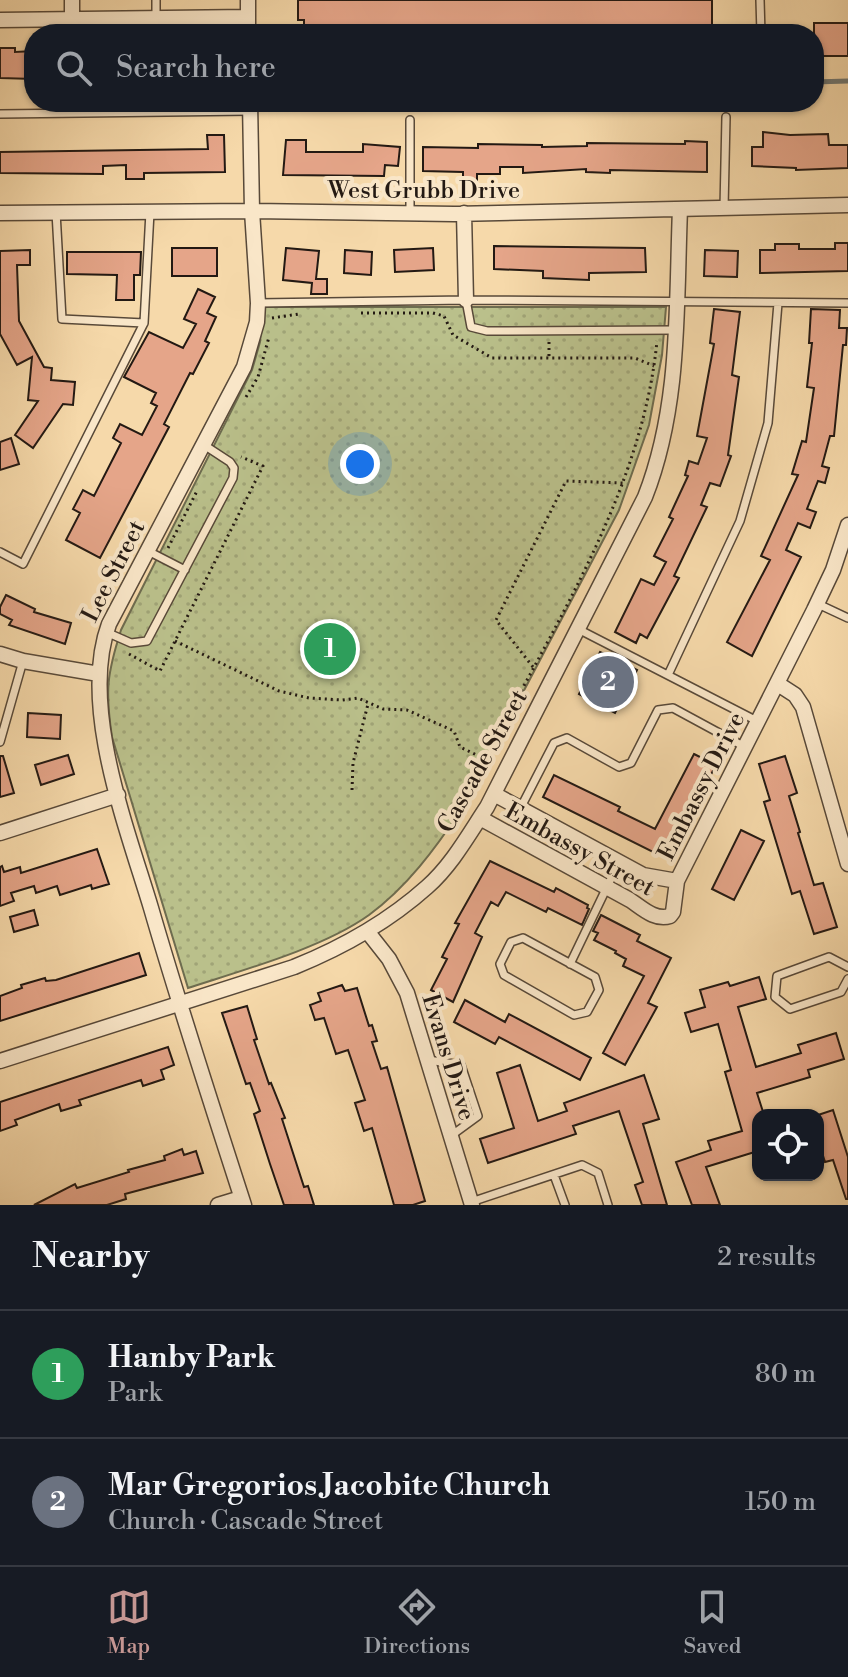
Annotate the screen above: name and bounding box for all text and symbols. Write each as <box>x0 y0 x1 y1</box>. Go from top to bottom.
search box <box>24 24 824 112</box>
icon: search <box>52 46 96 90</box>
text: Search here <box>116 49 276 87</box>
street label: West Grubb Drive <box>327 176 520 206</box>
your location <box>340 444 380 484</box>
street label: Lee Street <box>75 515 153 627</box>
pin: 1 <box>304 619 356 679</box>
pin: 2 <box>582 652 634 712</box>
street label: Cascade Street <box>431 684 535 838</box>
street label: Embassy Drive <box>652 707 752 866</box>
street label: Embassy Street <box>499 796 660 904</box>
street label: Evans Drive <box>415 990 481 1124</box>
map controls <box>752 1109 824 1181</box>
button: locate <box>752 1109 824 1181</box>
text: Nearby <box>32 1236 150 1278</box>
text: 2 results <box>717 1241 816 1273</box>
text: Hanby Park <box>108 1339 275 1377</box>
text: 1 <box>52 1358 64 1390</box>
text: 80 m <box>755 1358 816 1390</box>
text: Park <box>108 1377 162 1409</box>
text: Mar Gregorios Jacobite Church <box>108 1467 550 1505</box>
text: 2 <box>50 1486 66 1518</box>
text: 150 m <box>745 1486 816 1518</box>
text: Church · Cascade Street <box>108 1505 383 1537</box>
tab: Map <box>107 1585 151 1660</box>
tab: Directions <box>364 1585 470 1660</box>
tab: Saved <box>684 1585 741 1660</box>

